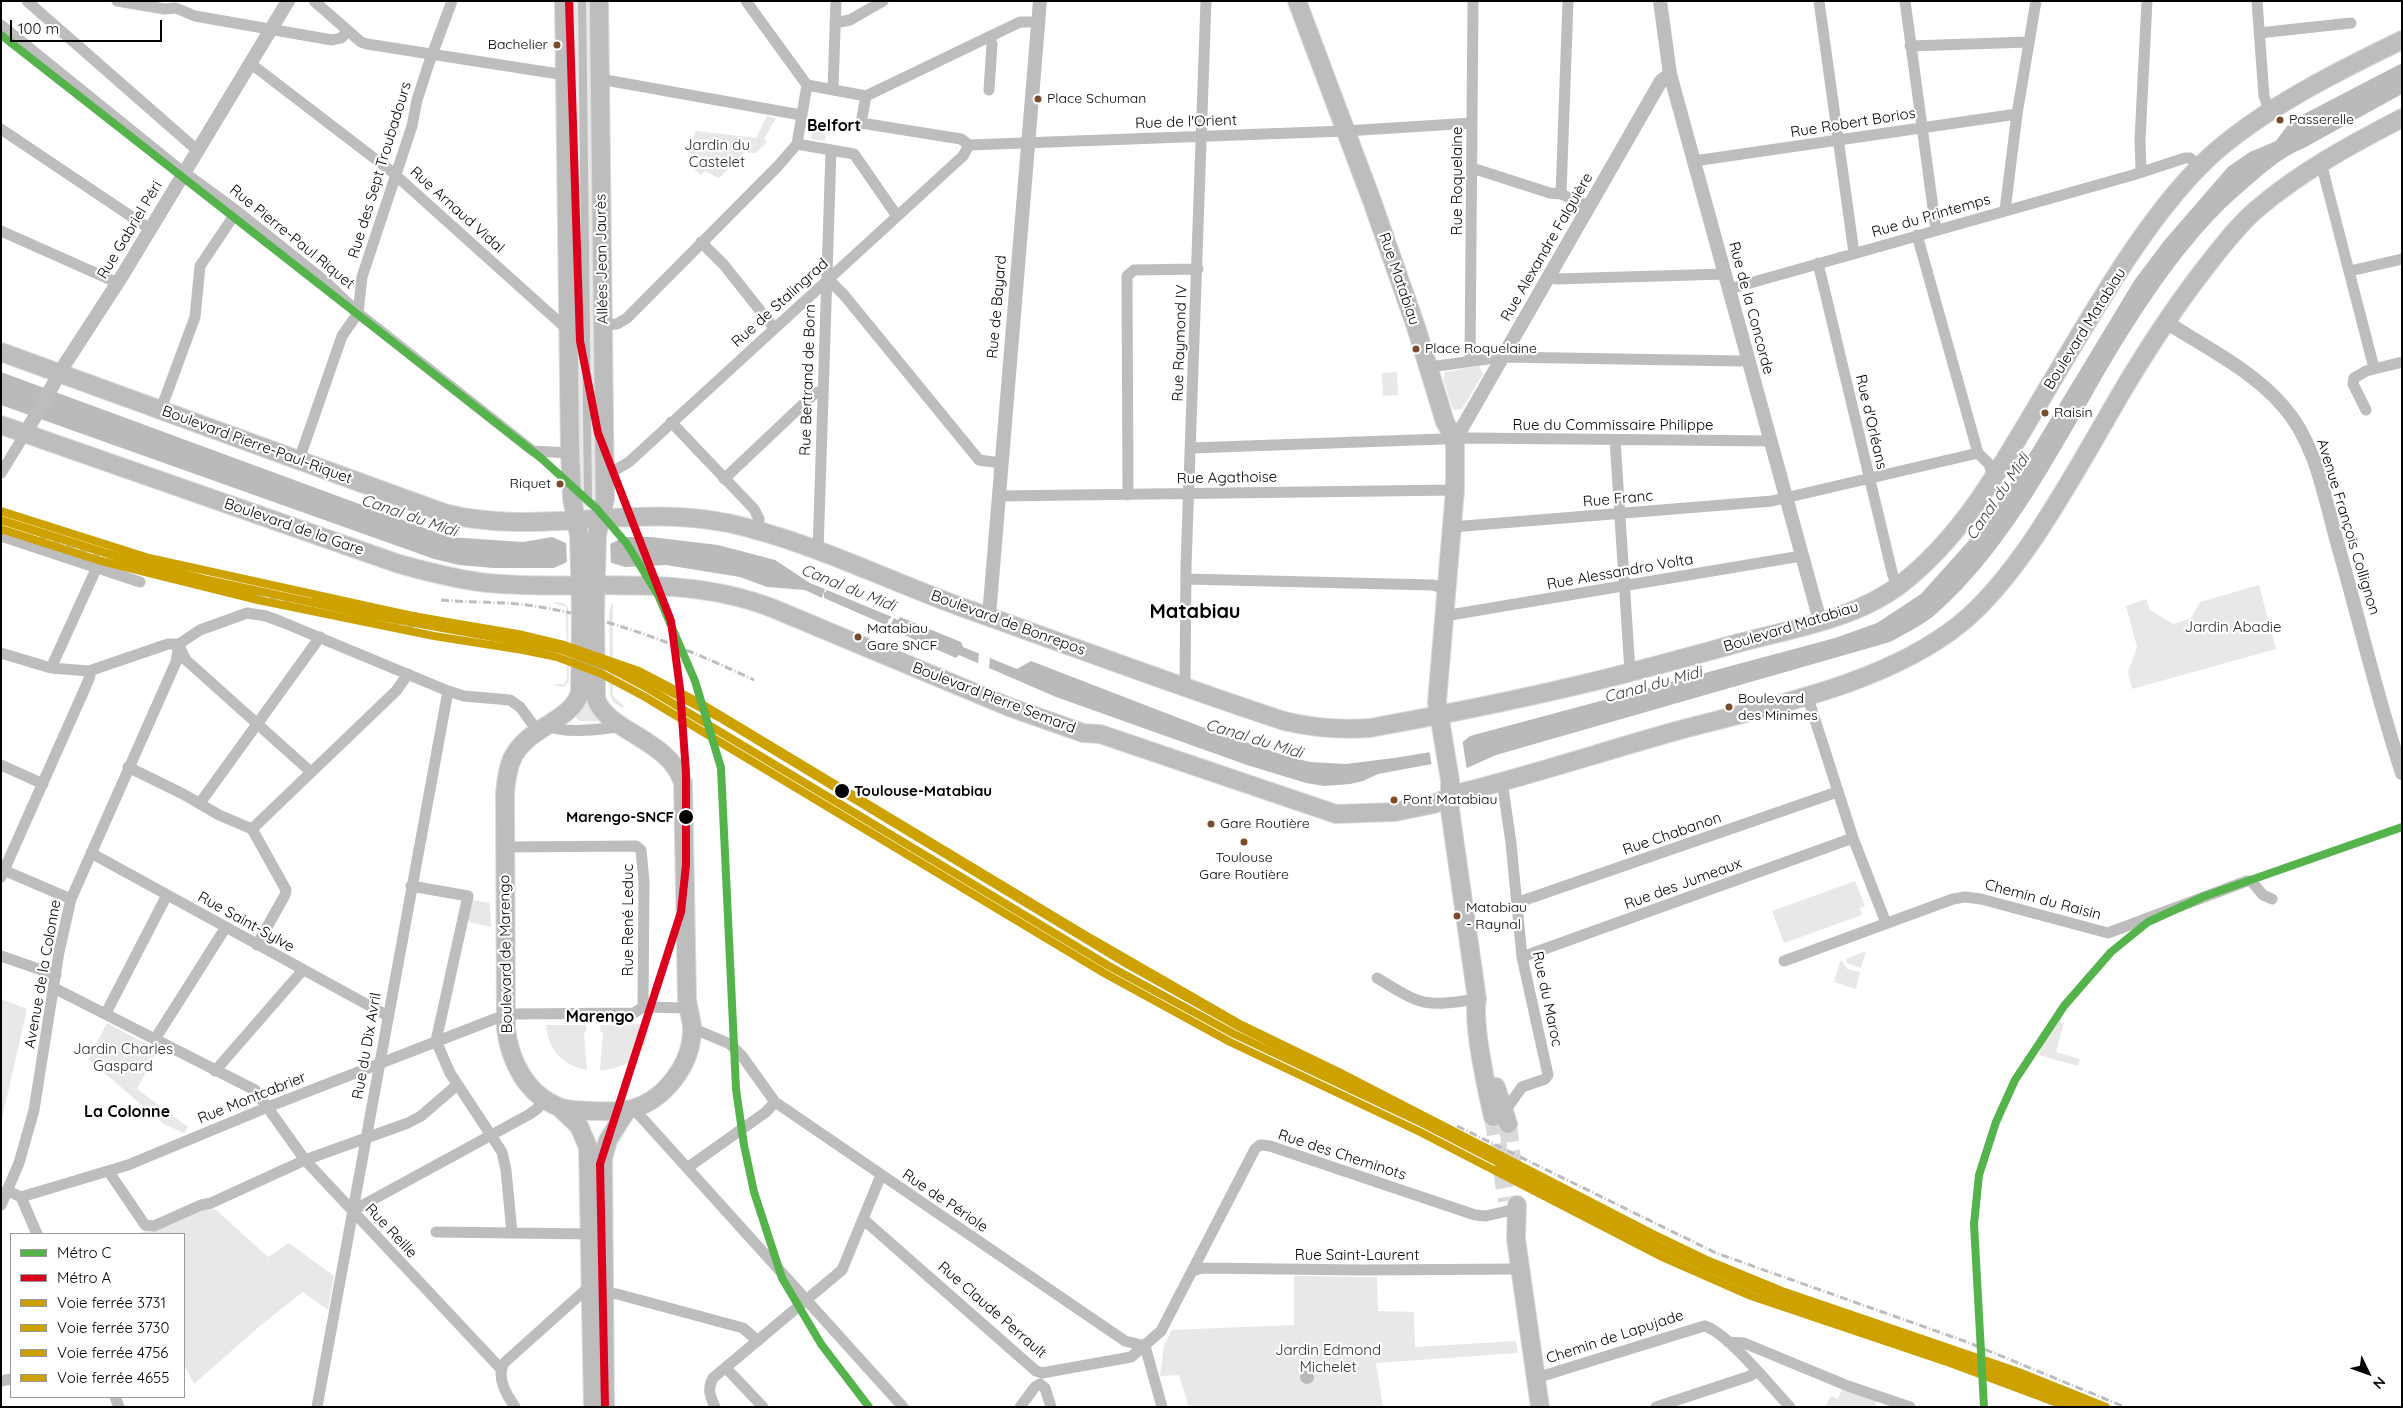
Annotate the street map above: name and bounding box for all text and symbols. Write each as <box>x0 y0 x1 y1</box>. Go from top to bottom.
scale bar <box>12 10 165 42</box>
text: 100 m <box>18 19 59 38</box>
place label: Bachelier <box>488 37 548 53</box>
marker: Bachelier <box>552 40 562 50</box>
street label: Rue des Sept Troubadours <box>345 80 415 260</box>
place label: Place Schuman <box>1047 91 1146 107</box>
marker: Place Schuman <box>1033 94 1043 104</box>
street label: Rue Robert Borios <box>1789 104 1917 142</box>
street label: Rue de l'Orient <box>1135 111 1237 133</box>
place label: Passerelle <box>2289 112 2354 128</box>
marker: Passerelle <box>2275 115 2285 125</box>
district label: Belfort <box>807 116 861 136</box>
street label: Rue Roquelaine <box>1448 126 1466 236</box>
park label: Jardin du Castelet <box>684 136 750 171</box>
street label: Rue Arnaud Vidal <box>406 163 508 257</box>
street label: Rue Alexandre Falguière <box>1497 170 1597 324</box>
street label: Rue Gabriel Péri <box>94 178 166 282</box>
street label: Rue Pierre-Paul Riquet <box>226 181 358 293</box>
street label: Rue du Printemps <box>1869 190 1993 242</box>
street label: Allées Jean Jaurès <box>592 194 612 324</box>
street label: Rue Matabiau <box>1375 230 1423 328</box>
street label: Rue de la Concorde <box>1725 240 1777 376</box>
street label: Rue de Stalingrad <box>728 255 832 351</box>
street label: Rue de Bayard <box>984 255 1010 359</box>
street label: Boulevard Matabiau <box>2040 265 2130 393</box>
street label: Rue Raymond IV <box>1169 284 1191 402</box>
street label: Rue Bertrand de Born <box>796 304 820 456</box>
place label: Place Roquelaine <box>1425 341 1537 357</box>
marker: Place Roquelaine <box>1411 344 1421 354</box>
street label: Rue d'Orléans <box>1851 373 1891 471</box>
street label: Boulevard Pierre-Paul-Riquet <box>160 402 354 488</box>
place label: Raisin <box>2054 405 2093 421</box>
marker: Raisin <box>2040 408 2050 418</box>
street label: Rue du Commissaire Philippe <box>1513 416 1713 434</box>
street label: Avenue François Collignon <box>2313 437 2383 617</box>
water label: Canal du Midi <box>1962 450 2034 544</box>
street label: Rue Agathoise <box>1177 468 1277 488</box>
place label: Riquet <box>510 476 551 492</box>
marker: Riquet <box>555 479 565 489</box>
street label: Rue Franc <box>1582 487 1654 511</box>
water label: Canal du Midi <box>358 491 460 541</box>
street label: Boulevard de la Gare <box>222 495 366 559</box>
street label: Rue Alessandro Volta <box>1545 550 1695 594</box>
water label: Canal du Midi <box>798 560 898 616</box>
street label: Boulevard de Bonrepos <box>928 587 1088 659</box>
street label: Boulevard Matabiau <box>1721 598 1861 656</box>
district label: Matabiau <box>1149 600 1241 624</box>
park label: Jardin Abadie <box>2185 618 2281 636</box>
place label: Matabiau Gare SNCF <box>867 621 937 654</box>
marker: Matabiau Gare SNCF <box>853 632 863 642</box>
street label: Boulevard Pierre Semard <box>910 659 1078 737</box>
water label: Canal du Midi <box>1602 663 1704 707</box>
place label: Boulevard des Minimes <box>1738 691 1818 724</box>
marker: Boulevard des Minimes <box>1724 702 1734 712</box>
water label: Canal du Midi <box>1203 715 1305 763</box>
marker: Toulouse-Matabiau <box>833 782 851 800</box>
place label: Toulouse-Matabiau <box>854 782 992 800</box>
place label: Pont Matabiau <box>1403 792 1497 808</box>
marker: Pont Matabiau <box>1389 795 1399 805</box>
place label: Marengo-SNCF <box>566 808 674 826</box>
marker: Marengo-SNCF <box>677 808 695 826</box>
street label: Rue Chabanon <box>1620 809 1724 859</box>
place label: Gare Routière <box>1220 816 1310 832</box>
marker: Gare Routière <box>1206 819 1216 829</box>
marker: Toulouse Gare Routière <box>1239 837 1249 847</box>
place label: Toulouse Gare Routière <box>1199 850 1289 882</box>
street label: Rue des Jumeaux <box>1622 854 1744 914</box>
street label: Rue René Leduc <box>619 864 637 976</box>
street label: Boulevard de Marengo <box>496 875 516 1033</box>
street label: Chemin du Raisin <box>1983 876 2103 924</box>
street label: Rue Saint-Sylve <box>195 888 297 956</box>
street label: Avenue de la Colonne <box>21 898 65 1050</box>
place label: Matabiau - Raynal <box>1466 900 1527 932</box>
marker: Matabiau - Raynal <box>1452 911 1462 921</box>
street label: Rue du Maroc <box>1528 950 1566 1048</box>
street label: Rue du Dix Avril <box>349 991 385 1101</box>
district label: Marengo <box>566 1007 634 1027</box>
park label: Jardin Charles Gaspard <box>73 1040 173 1075</box>
street label: Rue Montcabrier <box>195 1068 309 1128</box>
district label: La Colonne <box>84 1102 170 1122</box>
street label: Rue des Cheminots <box>1276 1126 1408 1184</box>
street label: Rue de Périole <box>899 1166 991 1236</box>
street label: Rue Reille <box>361 1200 421 1262</box>
legend <box>10 1233 185 1398</box>
text: Métro C <box>57 1243 111 1262</box>
street label: Rue Saint-Laurent <box>1295 1246 1419 1264</box>
street label: Rue Claude Perrault <box>934 1258 1050 1362</box>
text: Métro A <box>57 1268 111 1287</box>
text: Voie ferrée 3731 <box>57 1293 166 1312</box>
street label: Chemin de Lapujade <box>1544 1306 1686 1368</box>
text: Voie ferrée 3730 <box>57 1318 169 1337</box>
park label: Jardin Edmond Michelet <box>1275 1341 1381 1376</box>
text: Voie ferrée 4756 <box>57 1343 168 1362</box>
north arrow <box>2343 1348 2393 1398</box>
text: Voie ferrée 4655 <box>57 1368 169 1387</box>
text: N <box>2369 1373 2389 1393</box>

